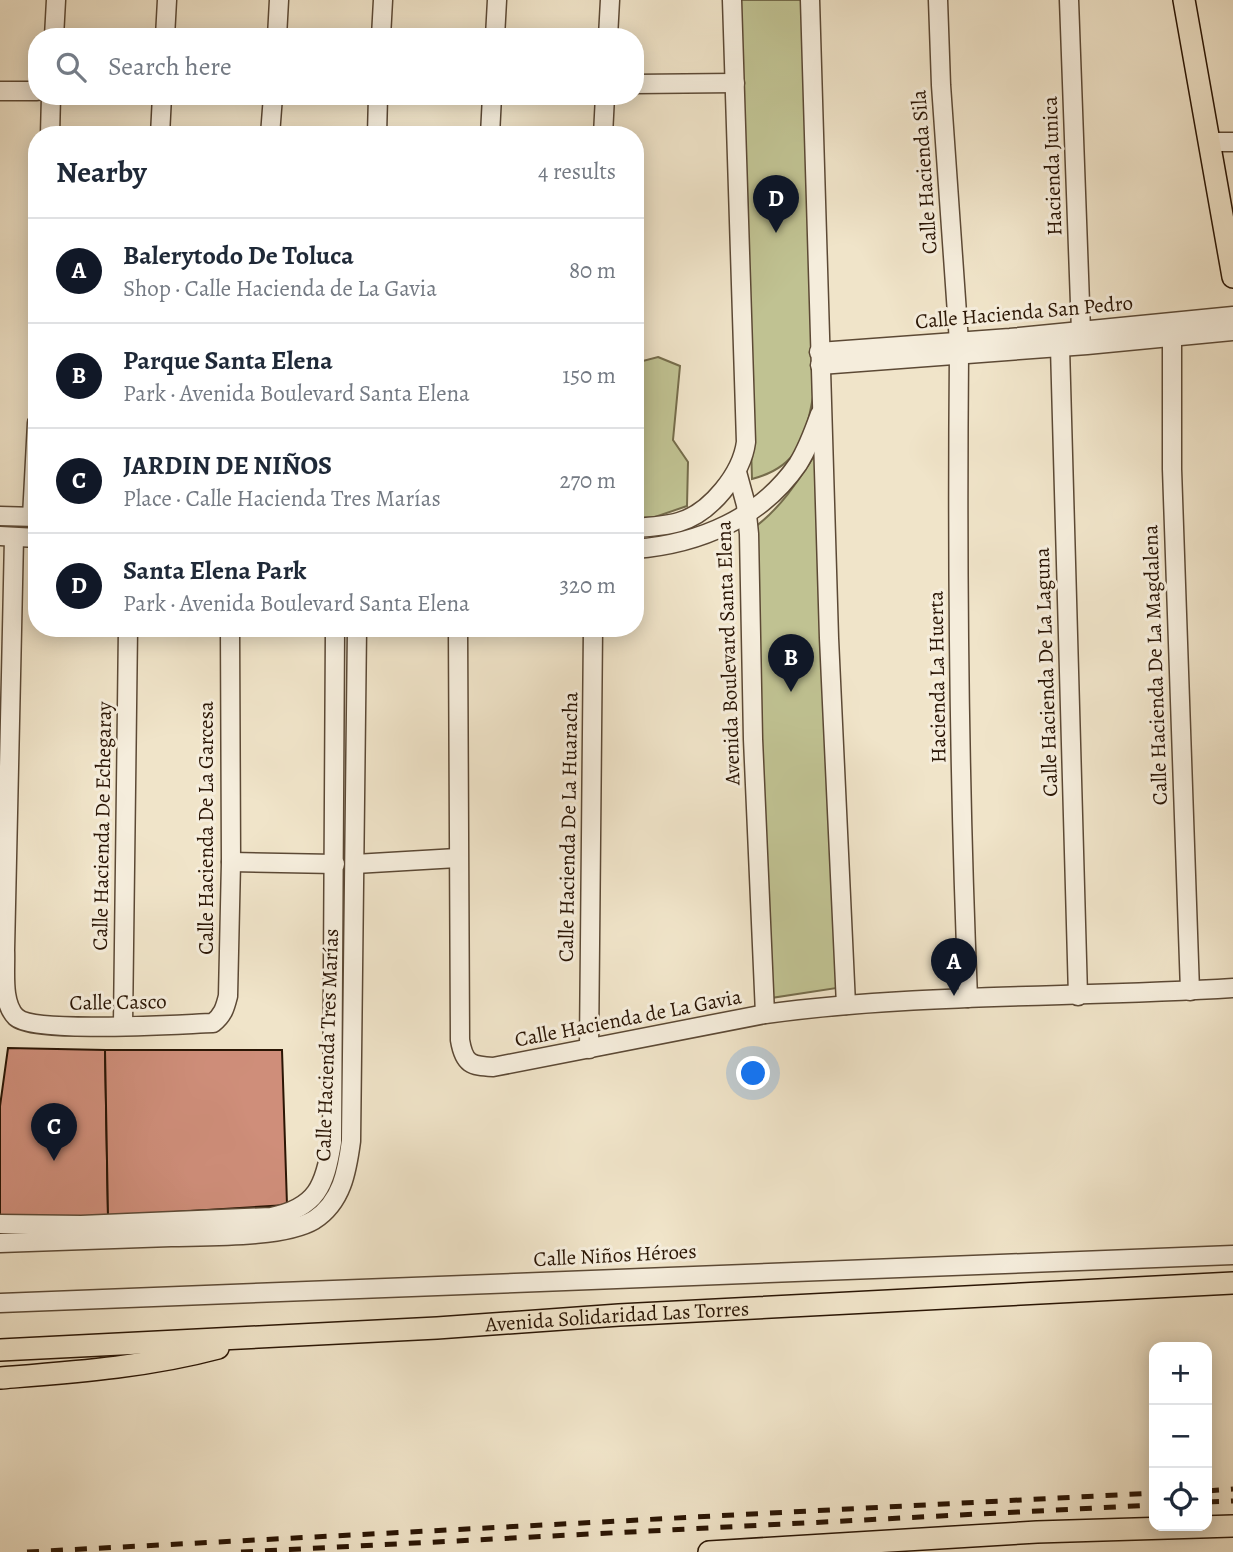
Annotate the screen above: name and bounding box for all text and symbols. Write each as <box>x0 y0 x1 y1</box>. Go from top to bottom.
search box <box>28 28 644 105</box>
icon: search <box>52 48 90 86</box>
text: Search here <box>108 49 232 84</box>
street label: Calle Hacienda Sila <box>904 89 944 255</box>
street label: Hacienda Junica <box>1036 96 1068 236</box>
text: Nearby <box>56 152 147 192</box>
text: 4 results <box>538 156 616 187</box>
pin: D <box>753 175 799 233</box>
text: Balerytodo De Toluca <box>123 238 354 273</box>
text: A <box>72 255 86 286</box>
text: 80 m <box>569 255 616 286</box>
text: Shop · Calle Hacienda de La Gavia <box>123 273 437 304</box>
street label: Calle Hacienda San Pedro <box>914 289 1134 335</box>
text: Parque Santa Elena <box>123 343 333 378</box>
text: B <box>72 360 86 391</box>
text: 150 m <box>562 360 616 391</box>
text: Park · Avenida Boulevard Santa Elena <box>123 378 470 409</box>
text: JARDIN DE NIÑOS <box>123 448 332 483</box>
text: C <box>72 465 86 496</box>
text: 270 m <box>559 465 616 496</box>
text: Place · Calle Hacienda Tres Marías <box>123 483 441 514</box>
street label: Avenida Boulevard Santa Elena <box>709 520 747 787</box>
street label: Calle Hacienda De La Magdalena <box>1136 524 1174 806</box>
street label: Calle Hacienda De La Laguna <box>1028 547 1064 797</box>
text: Santa Elena Park <box>123 553 307 588</box>
text: D <box>71 570 87 601</box>
text: 320 m <box>560 570 616 601</box>
text: Park · Avenida Boulevard Santa Elena <box>123 588 470 619</box>
street label: Hacienda La Huerta <box>921 591 952 763</box>
pin: B <box>768 634 814 692</box>
street label: Calle Hacienda De La Huaracha <box>552 691 584 962</box>
street label: Calle Hacienda De Echegaray <box>86 701 118 951</box>
street label: Calle Hacienda De La Garcesa <box>192 701 220 955</box>
street label: Calle Hacienda Tres Marías <box>309 928 345 1162</box>
pin: A <box>931 938 977 996</box>
street label: Calle Hacienda de La Gavia <box>512 982 744 1054</box>
street label: Calle Casco <box>69 987 167 1017</box>
your location <box>736 1056 770 1090</box>
pin: C <box>31 1103 77 1161</box>
street label: Calle Niños Héroes <box>533 1237 697 1273</box>
street label: Avenida Solidaridad Las Torres <box>483 1294 750 1339</box>
map controls <box>1149 1342 1212 1531</box>
button: + <box>1149 1342 1212 1405</box>
button: − <box>1149 1405 1212 1468</box>
button: locate <box>1149 1468 1212 1531</box>

